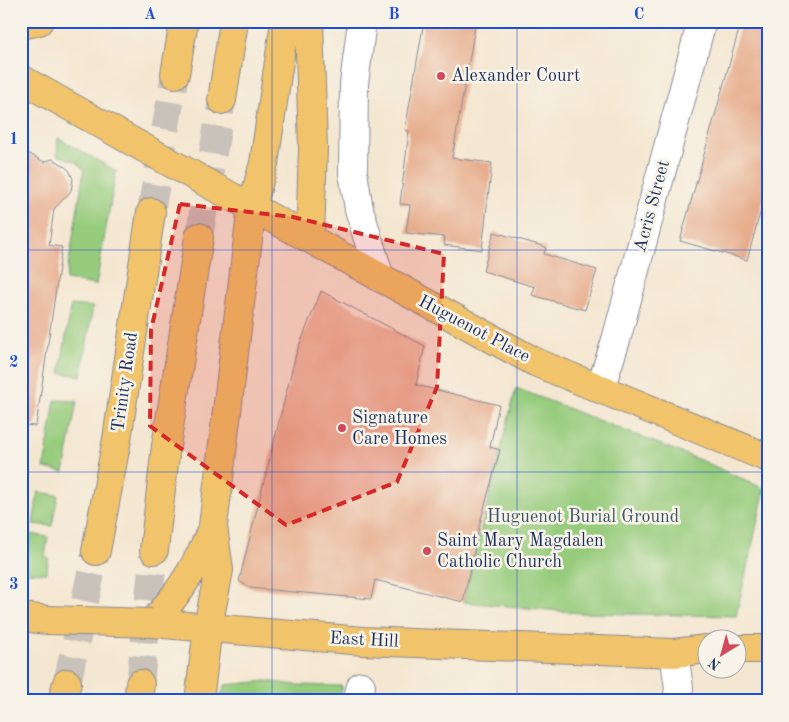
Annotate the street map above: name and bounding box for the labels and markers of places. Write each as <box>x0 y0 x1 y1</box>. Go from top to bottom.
place label: Alexander Court <box>451 67 580 85</box>
marker: Alexander Court <box>435 70 447 82</box>
place label: Signature Care Homes <box>352 409 447 448</box>
marker: Signature Care Homes <box>336 422 348 434</box>
place label: Saint Mary Magdalen Catholic Church <box>437 532 604 571</box>
marker: Saint Mary Magdalen Catholic Church <box>421 545 433 557</box>

